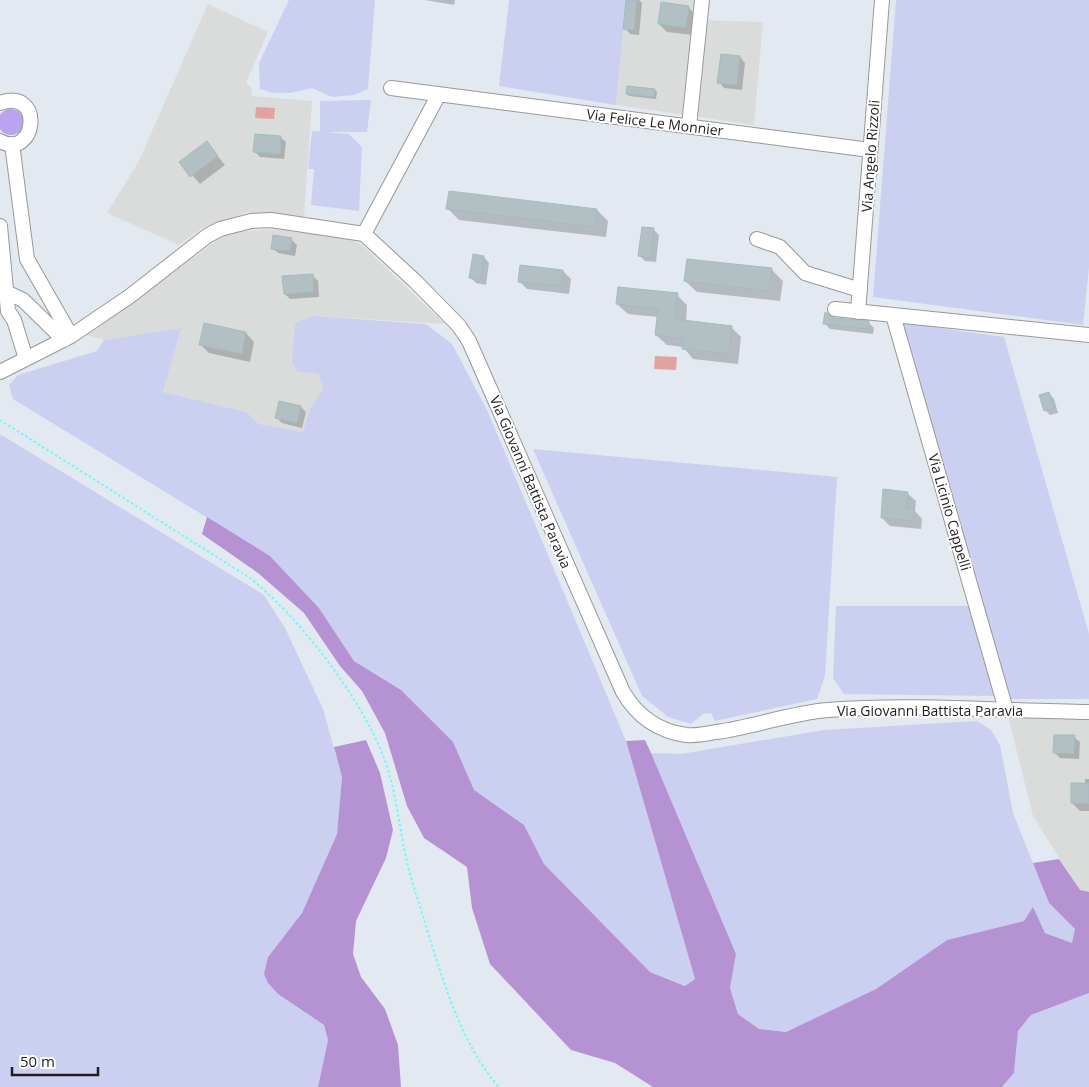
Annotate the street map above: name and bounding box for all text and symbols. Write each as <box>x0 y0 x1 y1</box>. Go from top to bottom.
street label: Via Angelo Rizzoli <box>857 99 883 213</box>
street label: Via Felice Le Monnier <box>585 104 725 140</box>
street label: Via Giovanni Battista Paravia <box>486 393 576 571</box>
street label: Via Licinio Cappelli <box>924 451 976 573</box>
street label: Via Giovanni Battista Paravia <box>837 701 1023 720</box>
scale bar <box>12 1044 99 1076</box>
text: 50 m <box>20 1051 55 1071</box>

